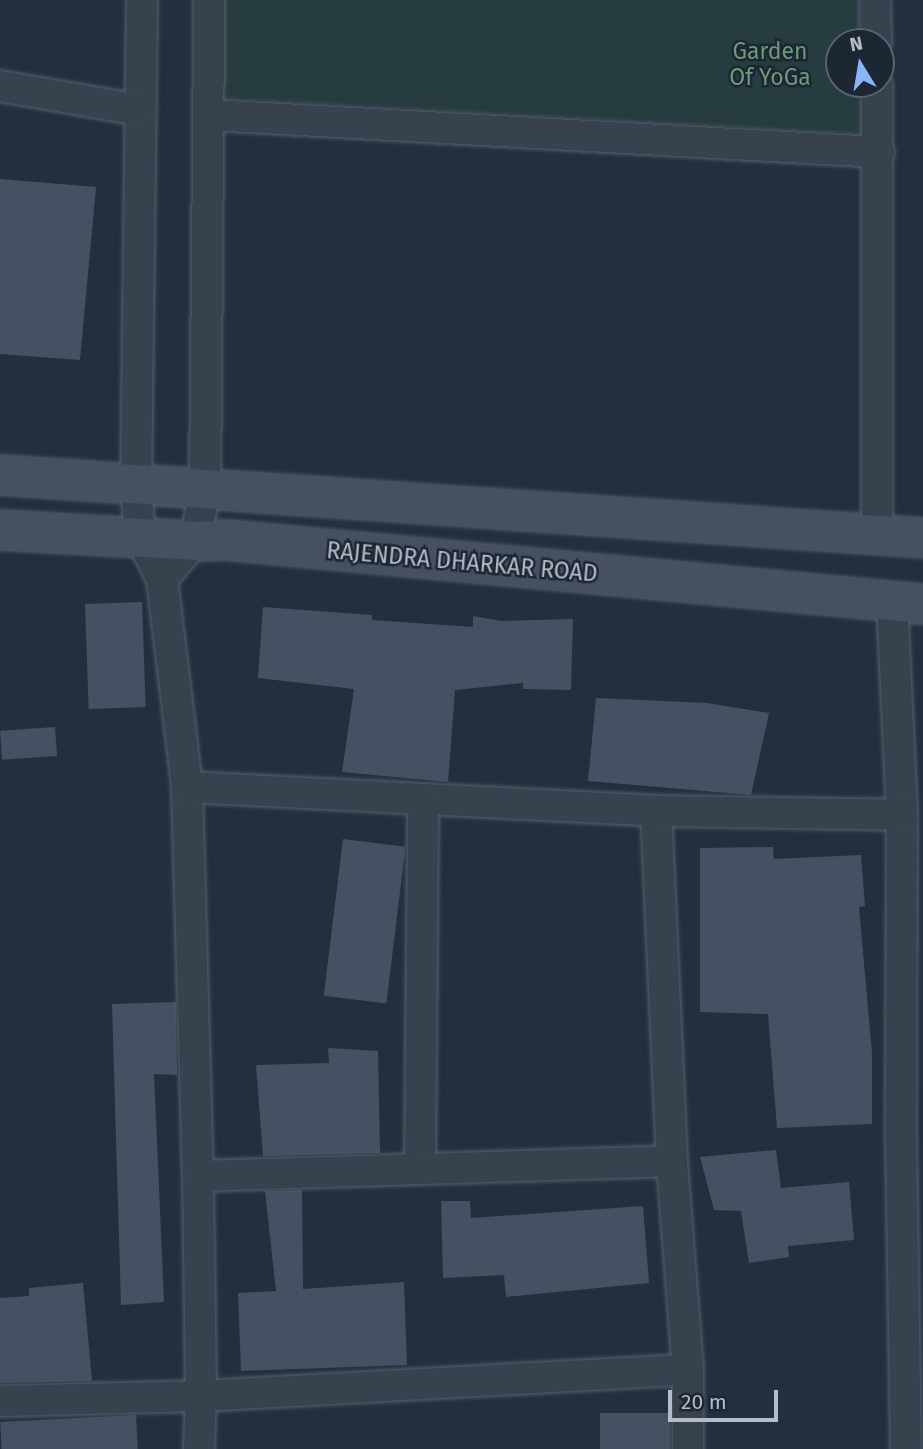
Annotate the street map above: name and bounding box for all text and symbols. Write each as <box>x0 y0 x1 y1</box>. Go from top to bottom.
north arrow <box>825 28 895 98</box>
text: N <box>848 31 865 56</box>
park label: Garden Of YoGa <box>729 37 811 91</box>
street label: RAJENDRA DHARKAR ROAD <box>325 536 599 588</box>
scale bar <box>671 1376 781 1420</box>
text: 20 m <box>681 1389 727 1415</box>

